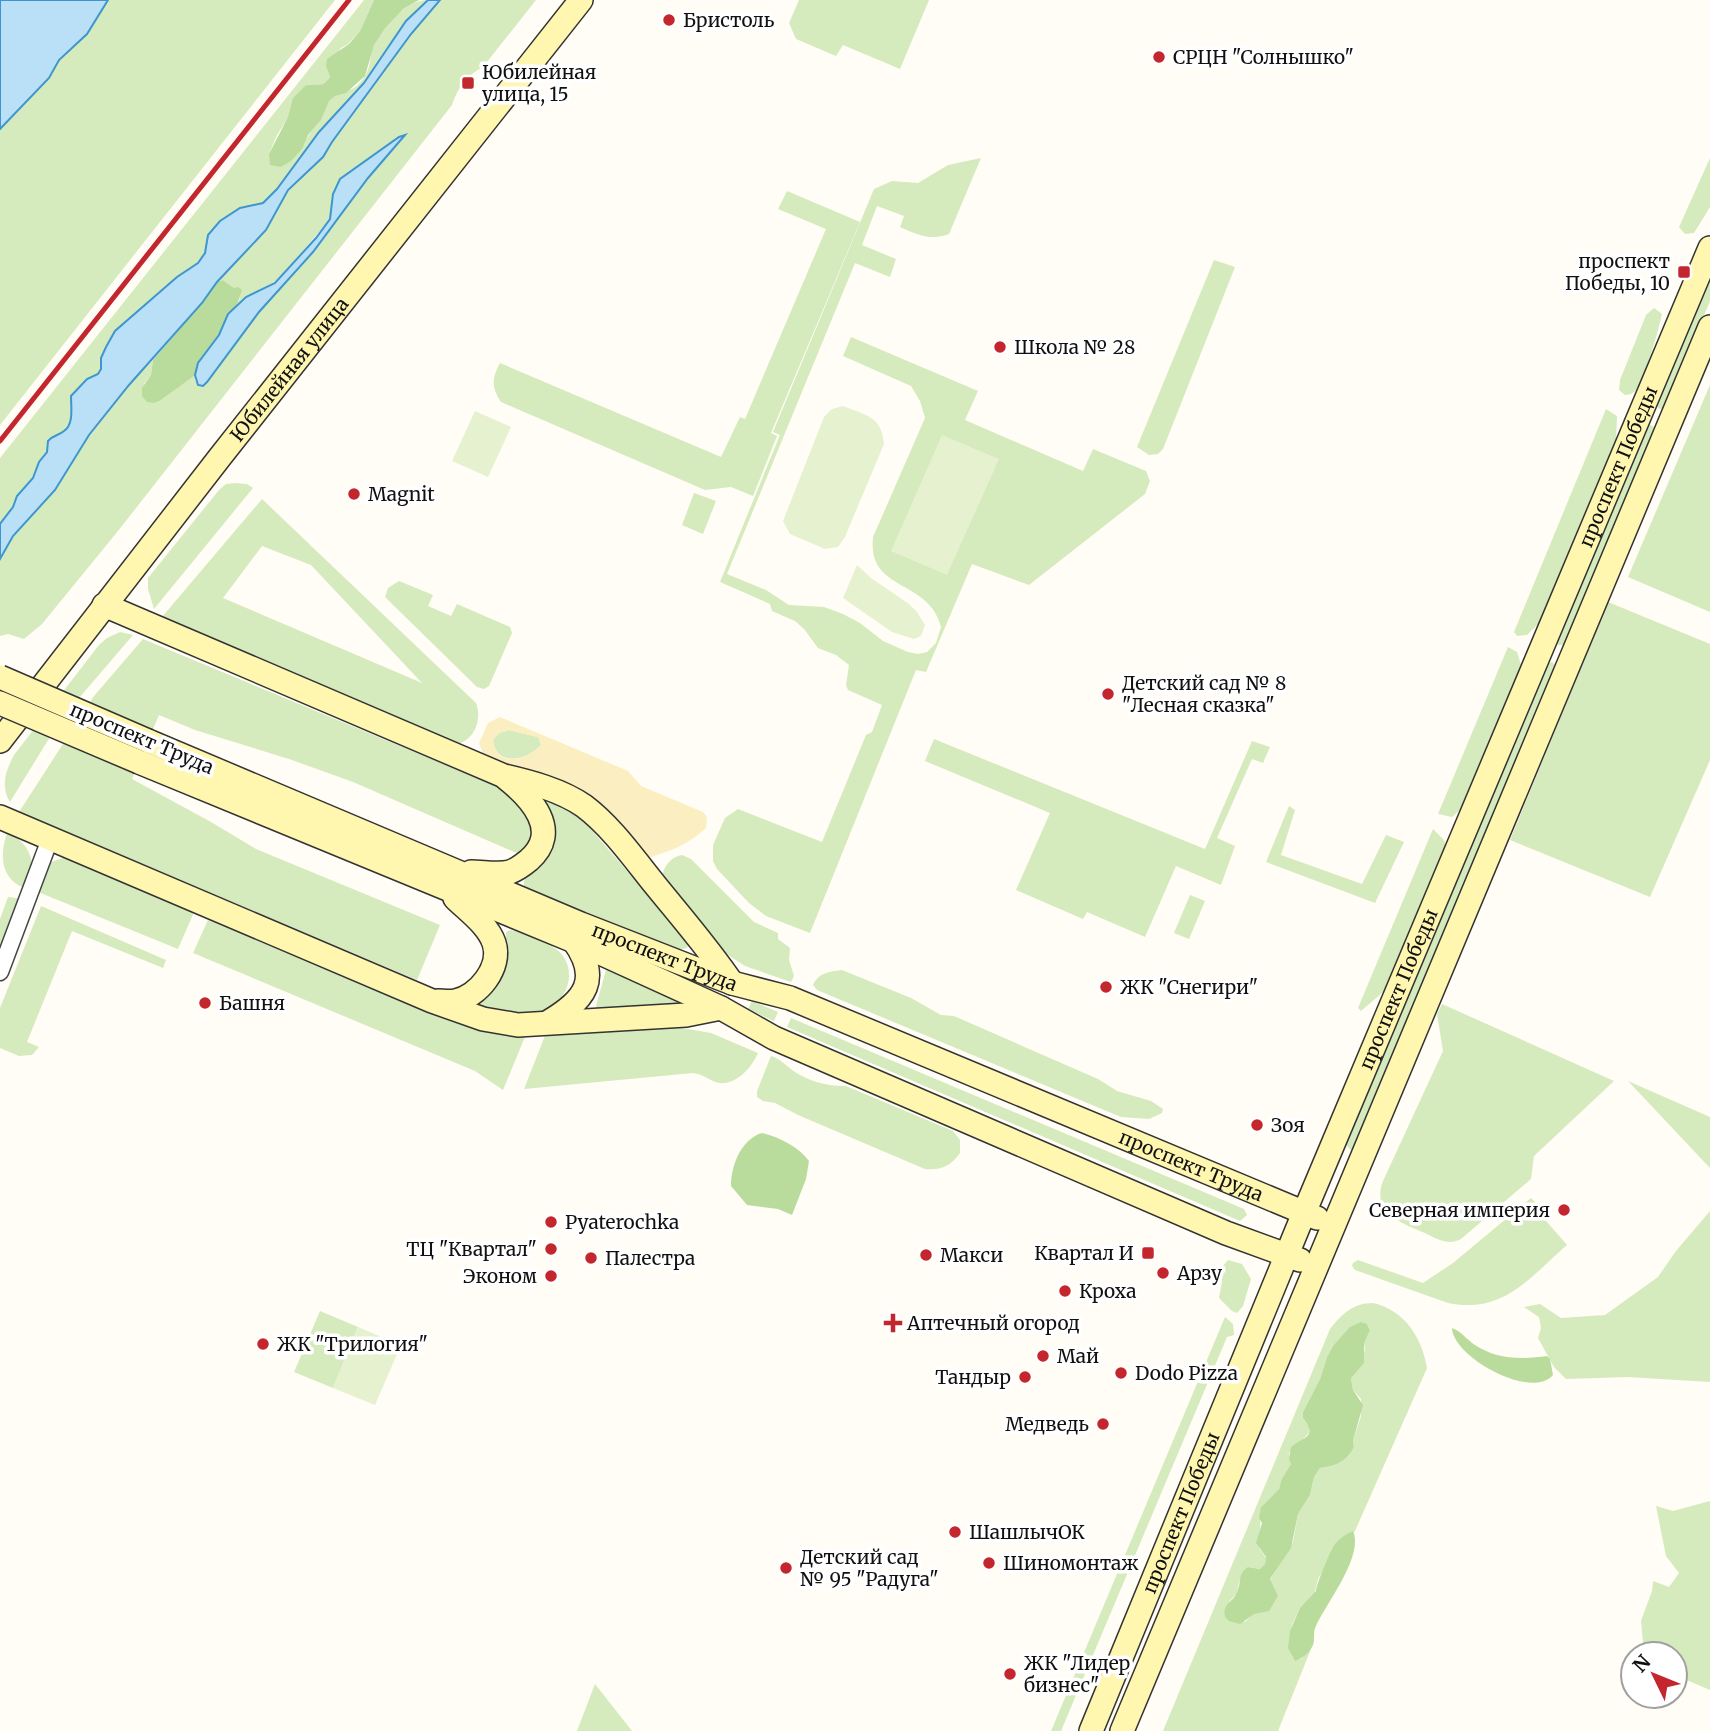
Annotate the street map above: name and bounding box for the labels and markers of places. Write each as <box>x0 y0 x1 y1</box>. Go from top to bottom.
place label: Бристоль <box>683 8 775 32</box>
marker: Бристоль <box>661 12 677 28</box>
place label: СРЦН "Солнышко" <box>1173 45 1354 69</box>
marker: СРЦН "Солнышко" <box>1151 49 1167 65</box>
place label: Юбилейная улица, 15 <box>482 60 596 106</box>
marker: Юбилейная улица, 15 <box>460 75 476 91</box>
place label: проспект Победы, 10 <box>1565 249 1670 295</box>
marker: проспект Победы, 10 <box>1676 264 1692 280</box>
place label: Школа № 28 <box>1014 335 1135 359</box>
marker: Школа № 28 <box>992 339 1008 355</box>
place label: Magnit <box>368 482 435 506</box>
marker: Magnit <box>346 486 362 502</box>
place label: Детский сад № 8 "Лесная сказка" <box>1122 671 1286 717</box>
marker: Детский сад № 8 "Лесная сказка" <box>1100 686 1116 702</box>
place label: ЖК "Снегири" <box>1120 975 1258 999</box>
marker: ЖК "Снегири" <box>1098 979 1114 995</box>
place label: Башня <box>219 991 285 1015</box>
marker: Башня <box>197 995 213 1011</box>
place label: Зоя <box>1271 1113 1305 1137</box>
marker: Зоя <box>1249 1117 1265 1133</box>
place label: Северная империя <box>1369 1198 1550 1222</box>
marker: Северная империя <box>1556 1202 1572 1218</box>
place label: Pyaterochka <box>565 1210 679 1234</box>
marker: Pyaterochka <box>543 1214 559 1230</box>
place label: ТЦ "Квартал" <box>406 1237 537 1261</box>
marker: ТЦ "Квартал" <box>543 1241 559 1257</box>
place label: Квартал И <box>1034 1241 1134 1265</box>
place label: Макси <box>940 1243 1003 1267</box>
marker: Квартал И <box>1140 1245 1156 1261</box>
place label: Палестра <box>605 1246 695 1270</box>
marker: Макси <box>918 1247 934 1263</box>
marker: Палестра <box>583 1250 599 1266</box>
place label: Арзу <box>1176 1261 1222 1285</box>
place label: Эконом <box>463 1264 537 1288</box>
marker: Арзу <box>1155 1265 1171 1281</box>
marker: Эконом <box>543 1268 559 1284</box>
place label: Кроха <box>1079 1279 1136 1303</box>
marker: Кроха <box>1057 1283 1073 1299</box>
place label: Аптечный огород <box>906 1311 1080 1335</box>
marker: Аптечный огород <box>885 1315 901 1331</box>
place label: ЖК "Трилогия" <box>277 1332 428 1356</box>
marker: ЖК "Трилогия" <box>255 1336 271 1352</box>
place label: Май <box>1057 1344 1099 1368</box>
marker: Май <box>1035 1348 1051 1364</box>
place label: Dodo Pizza <box>1135 1361 1238 1385</box>
place label: Тандыр <box>935 1365 1011 1389</box>
marker: Dodo Pizza <box>1113 1365 1129 1381</box>
marker: Тандыр <box>1017 1369 1033 1385</box>
place label: Медведь <box>1005 1412 1089 1436</box>
marker: Медведь <box>1095 1416 1111 1432</box>
place label: ШашлычОК <box>969 1520 1085 1544</box>
marker: ШашлычОК <box>947 1524 963 1540</box>
place label: Детский сад № 95 "Радуга" <box>800 1545 939 1591</box>
place label: Шиномонтаж <box>1003 1551 1138 1575</box>
marker: Шиномонтаж <box>981 1555 997 1571</box>
marker: Детский сад № 95 "Радуга" <box>778 1560 794 1576</box>
place label: ЖК "Лидер бизнес" <box>1024 1651 1130 1697</box>
marker: ЖК "Лидер бизнес" <box>1002 1666 1018 1682</box>

